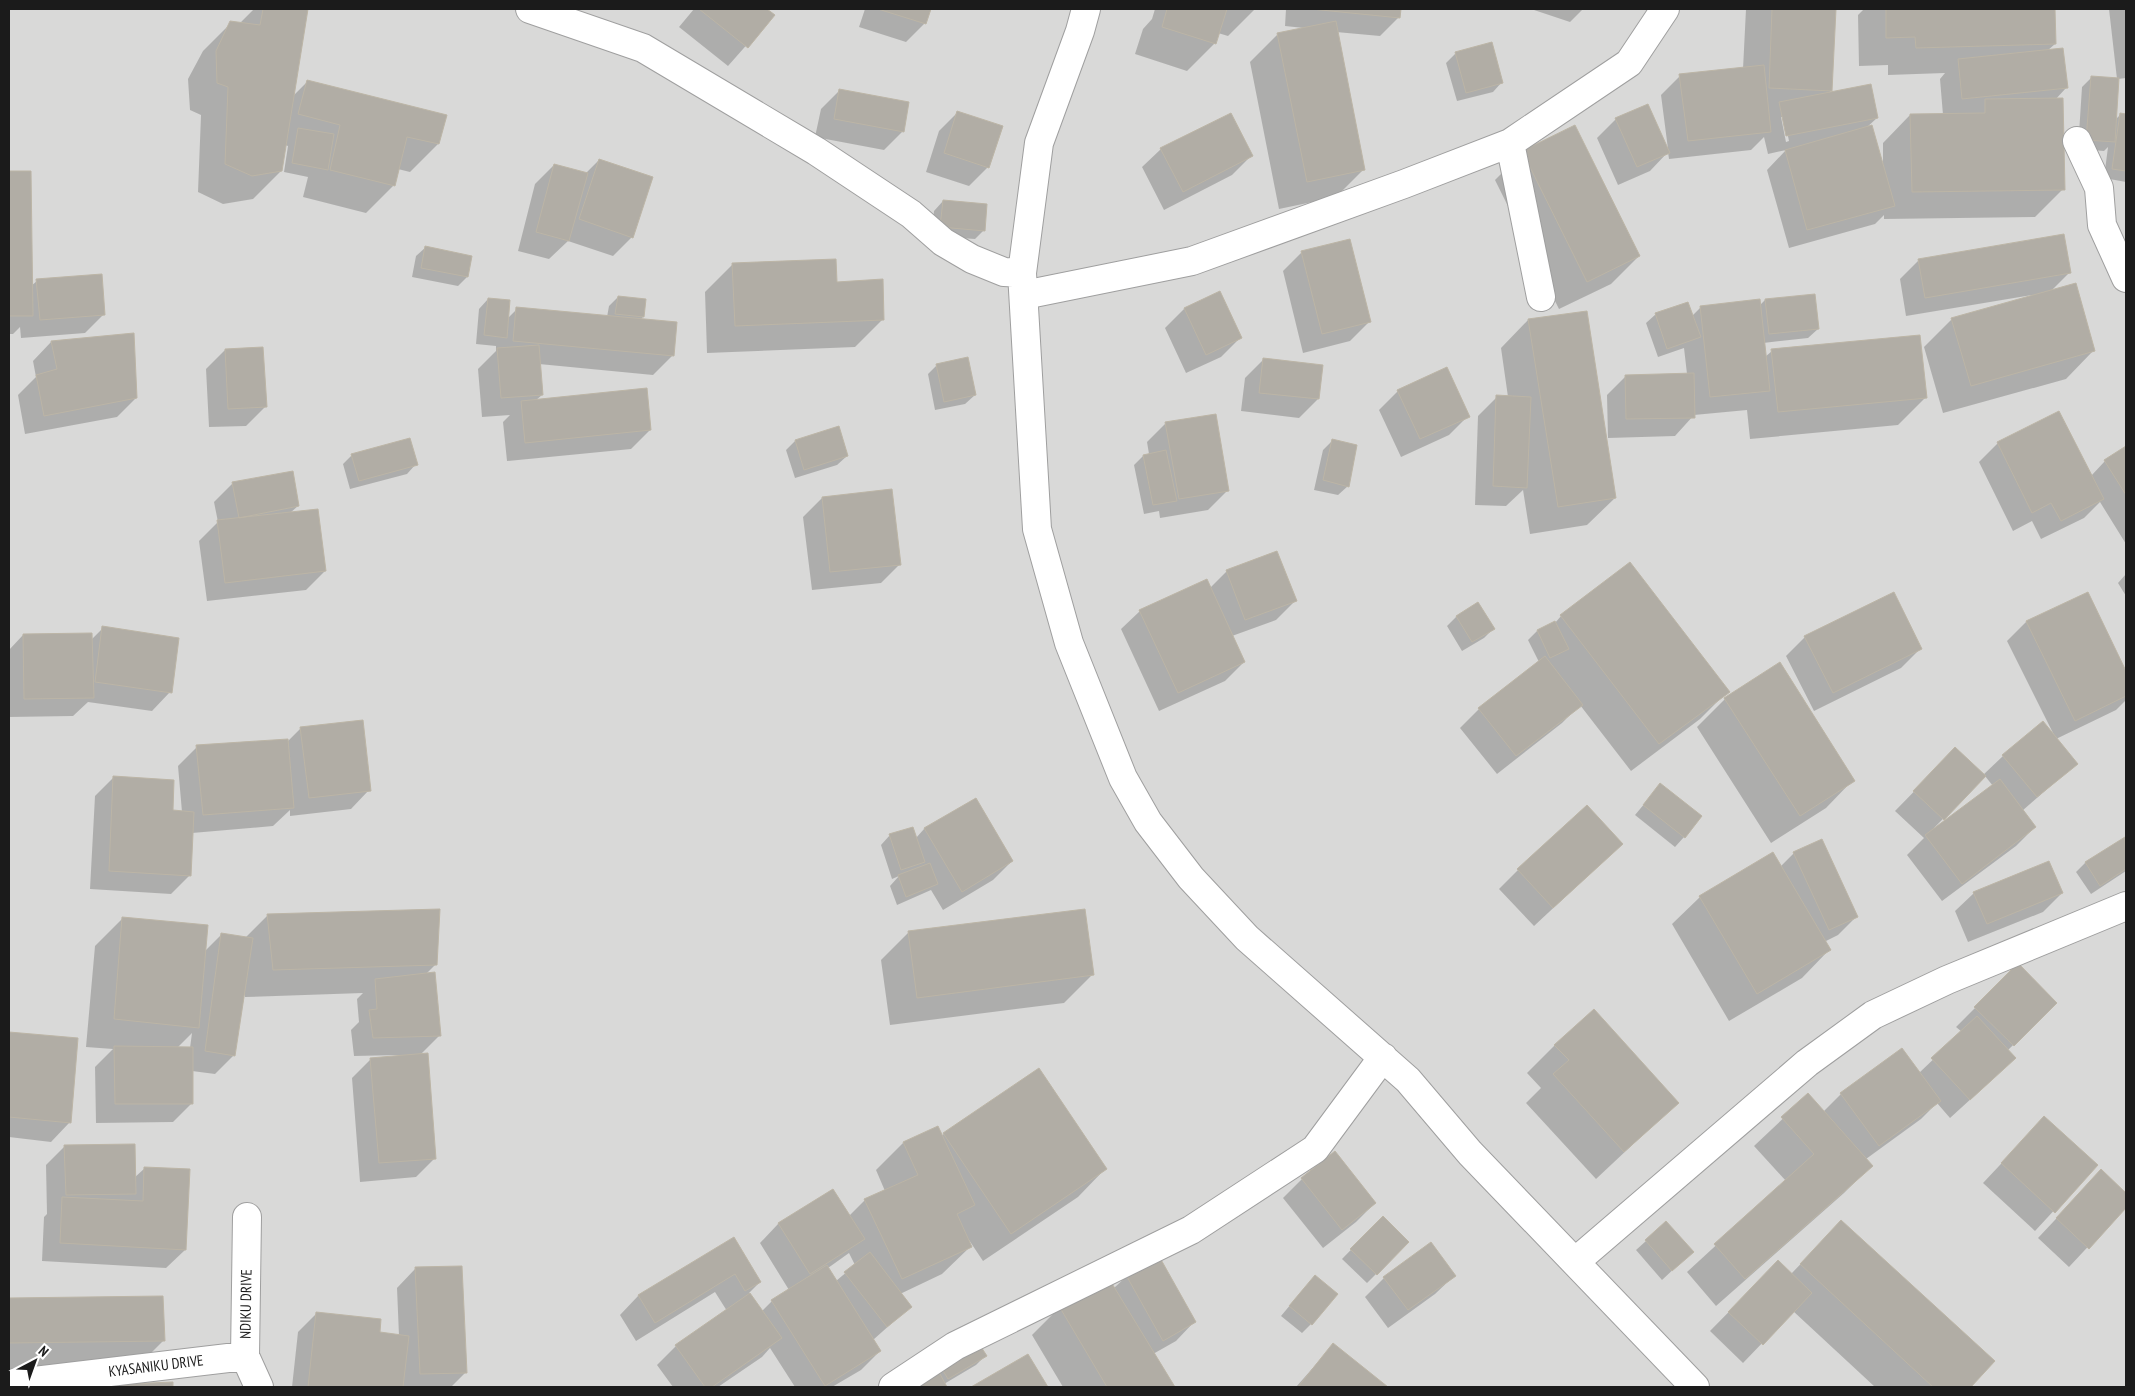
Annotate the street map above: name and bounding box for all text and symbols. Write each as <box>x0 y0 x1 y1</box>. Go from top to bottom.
street label: NDIKU DRIVE <box>235 1269 256 1339</box>
north arrow <box>10 1336 60 1386</box>
text: N <box>35 1342 52 1360</box>
street label: KYASANIKU DRIVE <box>107 1350 204 1381</box>

